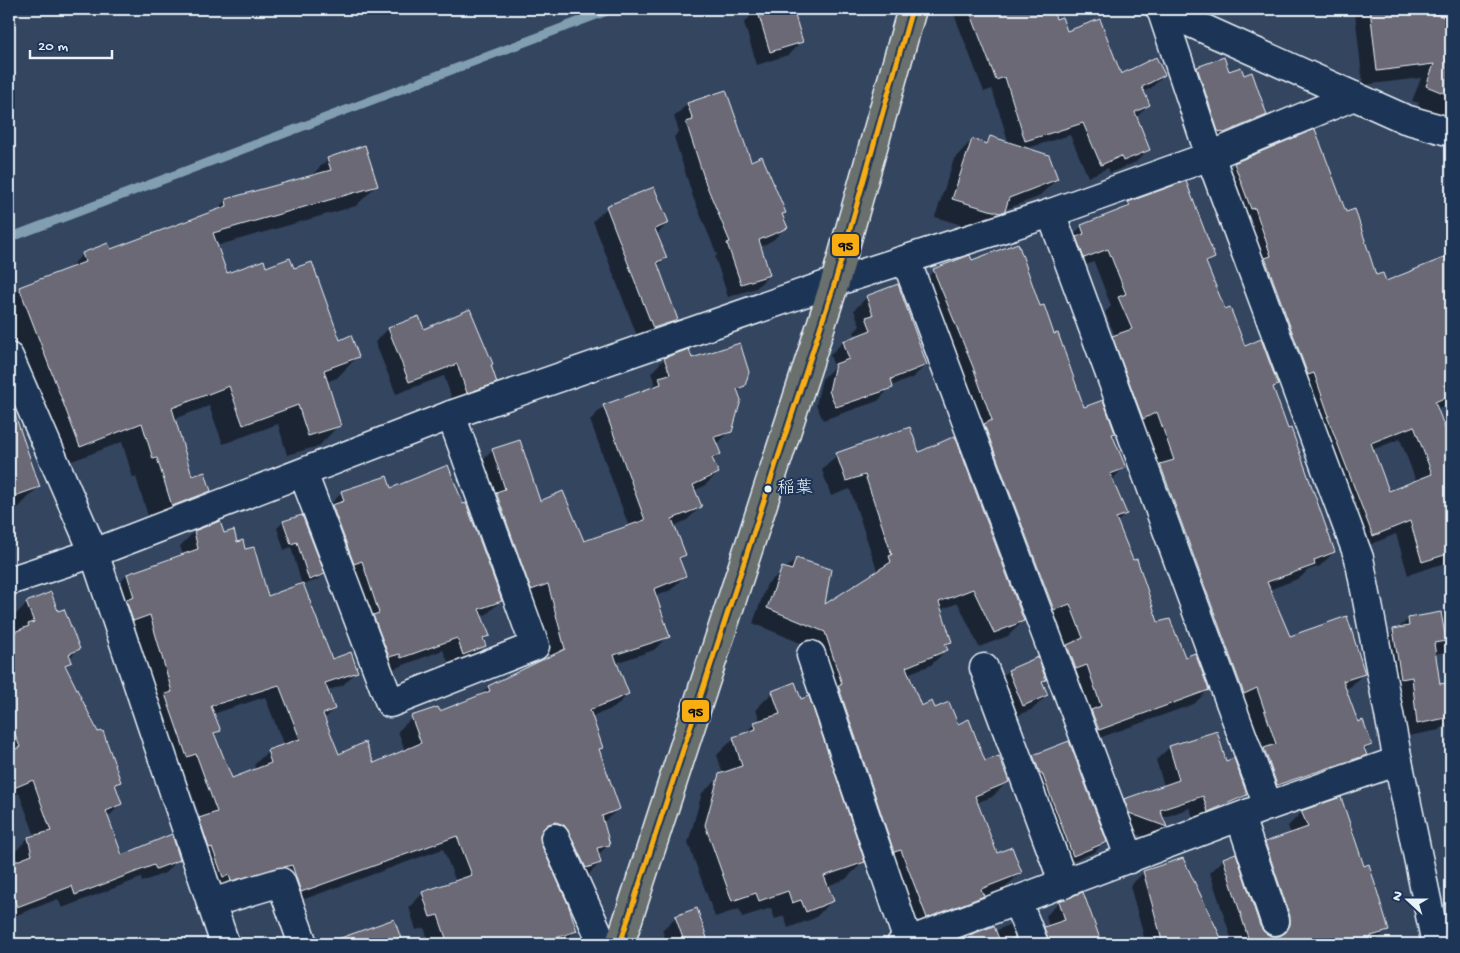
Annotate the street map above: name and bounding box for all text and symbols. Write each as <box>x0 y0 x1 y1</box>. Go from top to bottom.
scale bar <box>30 28 112 60</box>
text: 20 m <box>38 38 68 56</box>
line badge: 95 <box>831 233 860 257</box>
text: 95 <box>838 239 854 256</box>
place label: 稲葉 <box>777 478 813 500</box>
marker: 稲葉 <box>763 484 773 494</box>
line badge: 95 <box>681 699 710 723</box>
text: 95 <box>688 705 704 722</box>
north arrow <box>1382 876 1432 926</box>
text: N <box>1389 889 1408 904</box>

